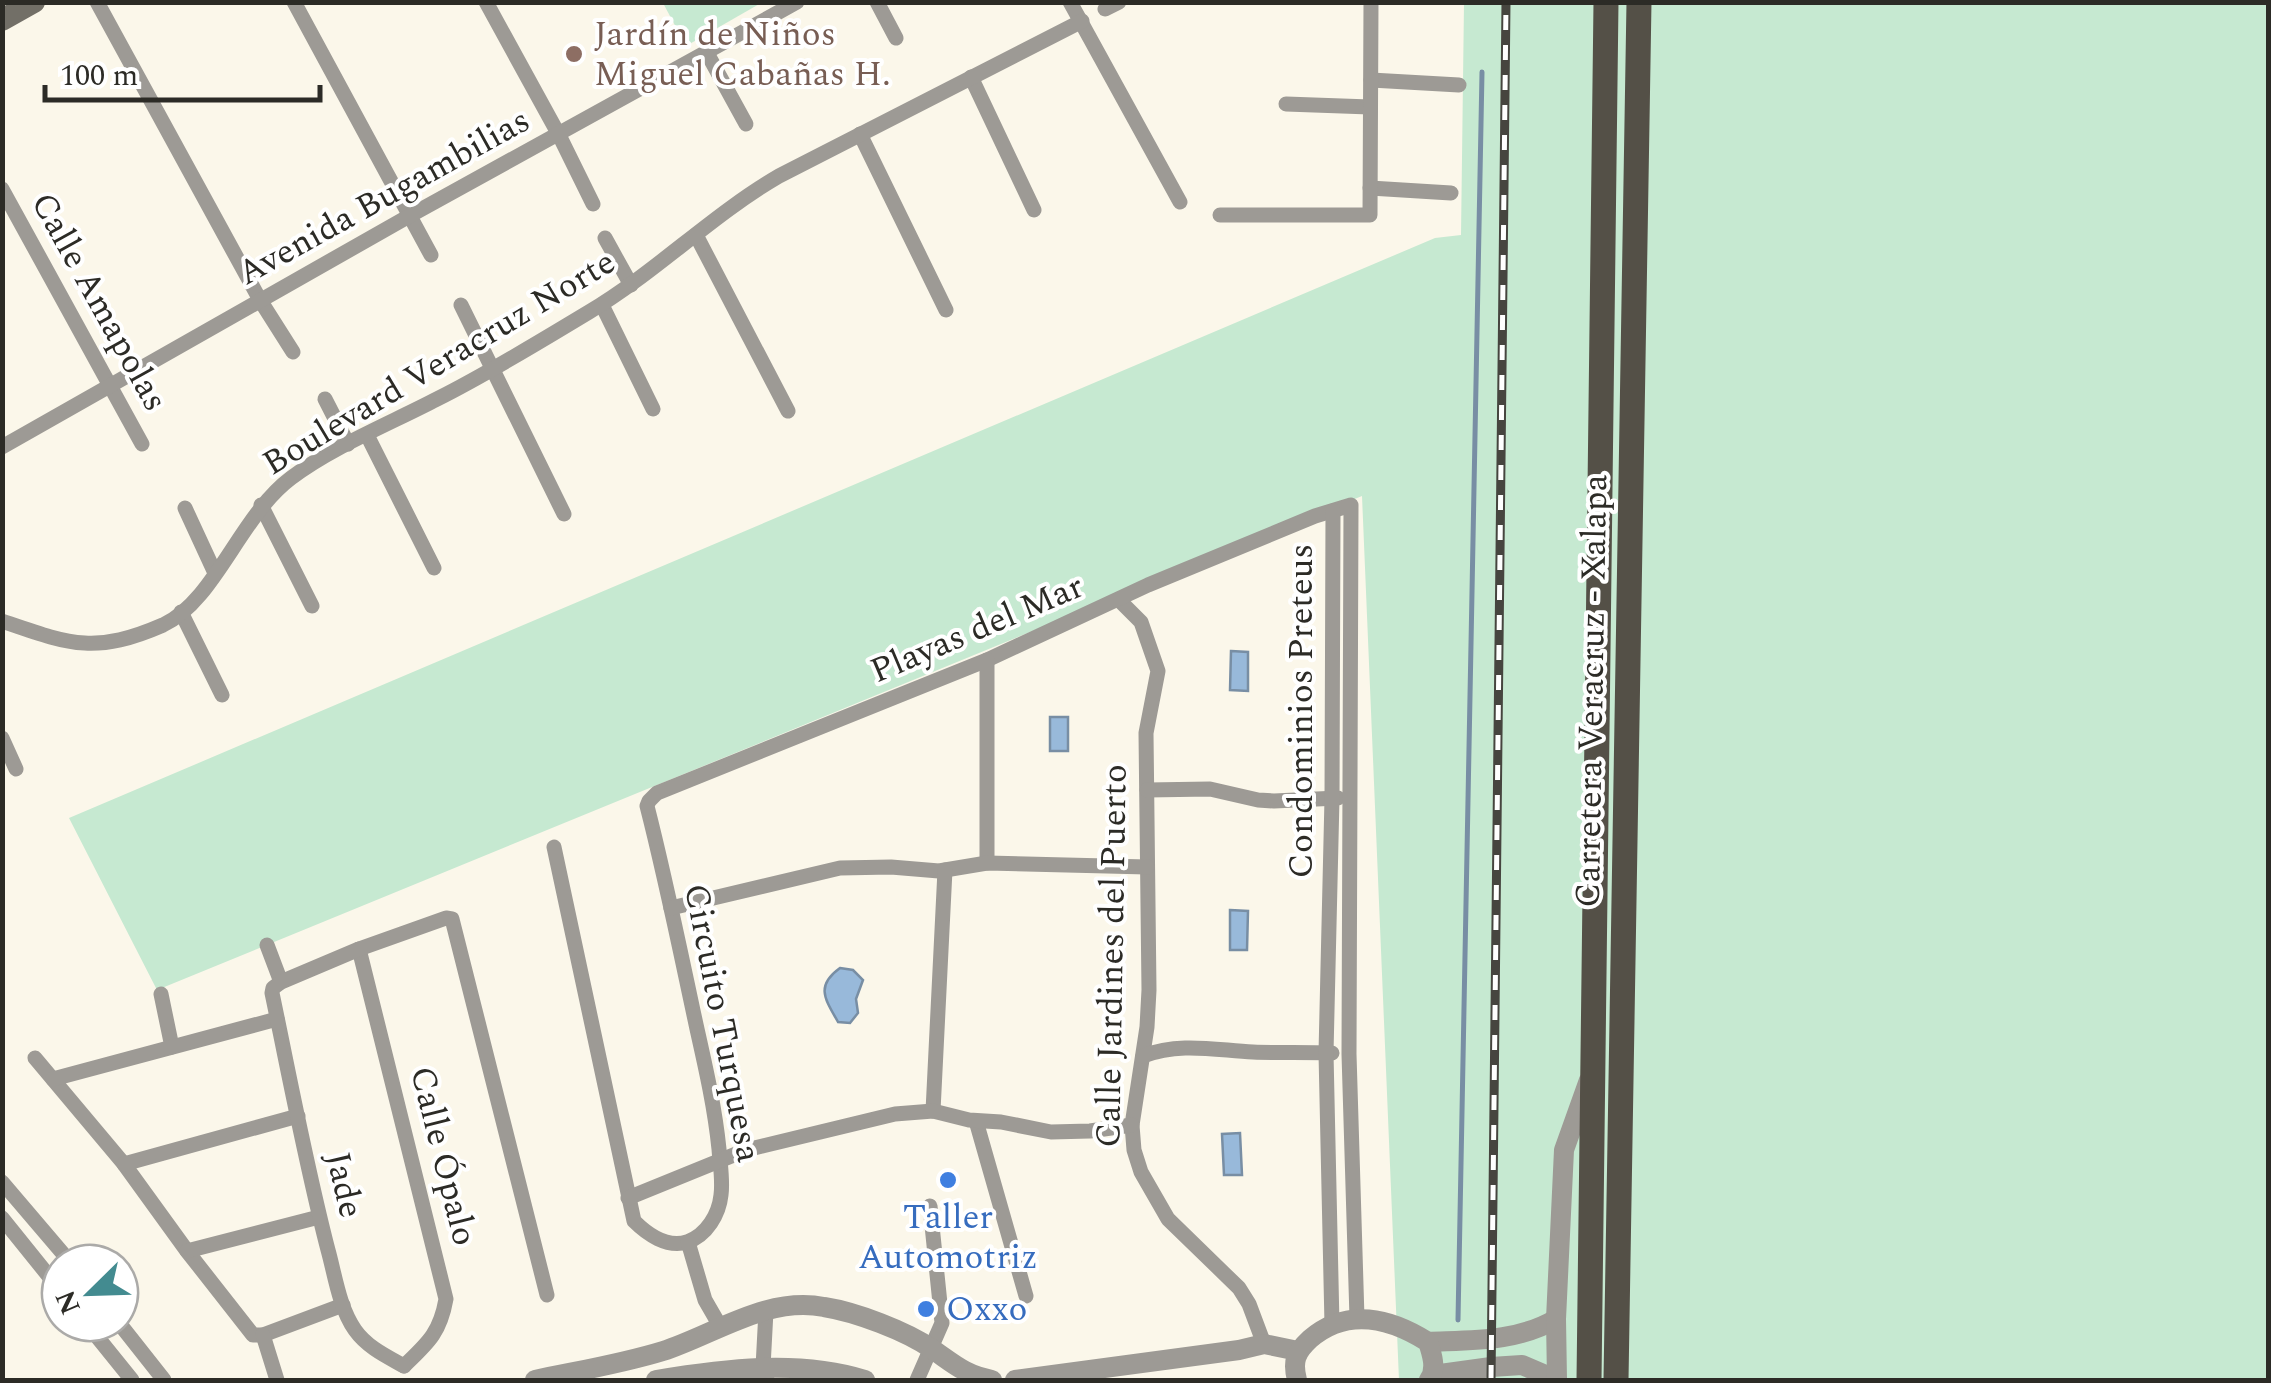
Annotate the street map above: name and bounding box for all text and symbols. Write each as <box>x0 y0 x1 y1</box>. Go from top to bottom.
place label: Jardín de Niños Miguel Cabañas H. <box>594 8 891 101</box>
scale bar <box>45 40 320 102</box>
marker: Jardín de Niños Miguel Cabañas H. <box>563 43 585 65</box>
text: 100 m <box>60 53 138 99</box>
street label: Avenida Bugambilias <box>228 94 540 300</box>
street label: Calle Amapolas <box>17 183 181 421</box>
street label: Boulevard Veracruz Norte <box>252 236 626 490</box>
street label: Carretera Veracruz - Xalapa <box>1562 474 1622 908</box>
street label: Condominios Preteus <box>1275 544 1328 878</box>
street label: Playas del Mar <box>862 560 1092 698</box>
street label: Calle Jardines del Puerto <box>1082 764 1142 1148</box>
street label: Circuito Turquesa <box>669 879 775 1167</box>
street label: Calle Ópalo <box>395 1061 491 1251</box>
street label: Jade <box>311 1147 377 1223</box>
marker: Taller Automotriz <box>937 1169 959 1191</box>
place label: Taller Automotriz <box>858 1191 1038 1284</box>
north arrow <box>40 1243 140 1343</box>
text: N <box>44 1283 93 1321</box>
place label: Oxxo <box>946 1283 1028 1336</box>
marker: Oxxo <box>915 1298 937 1320</box>

